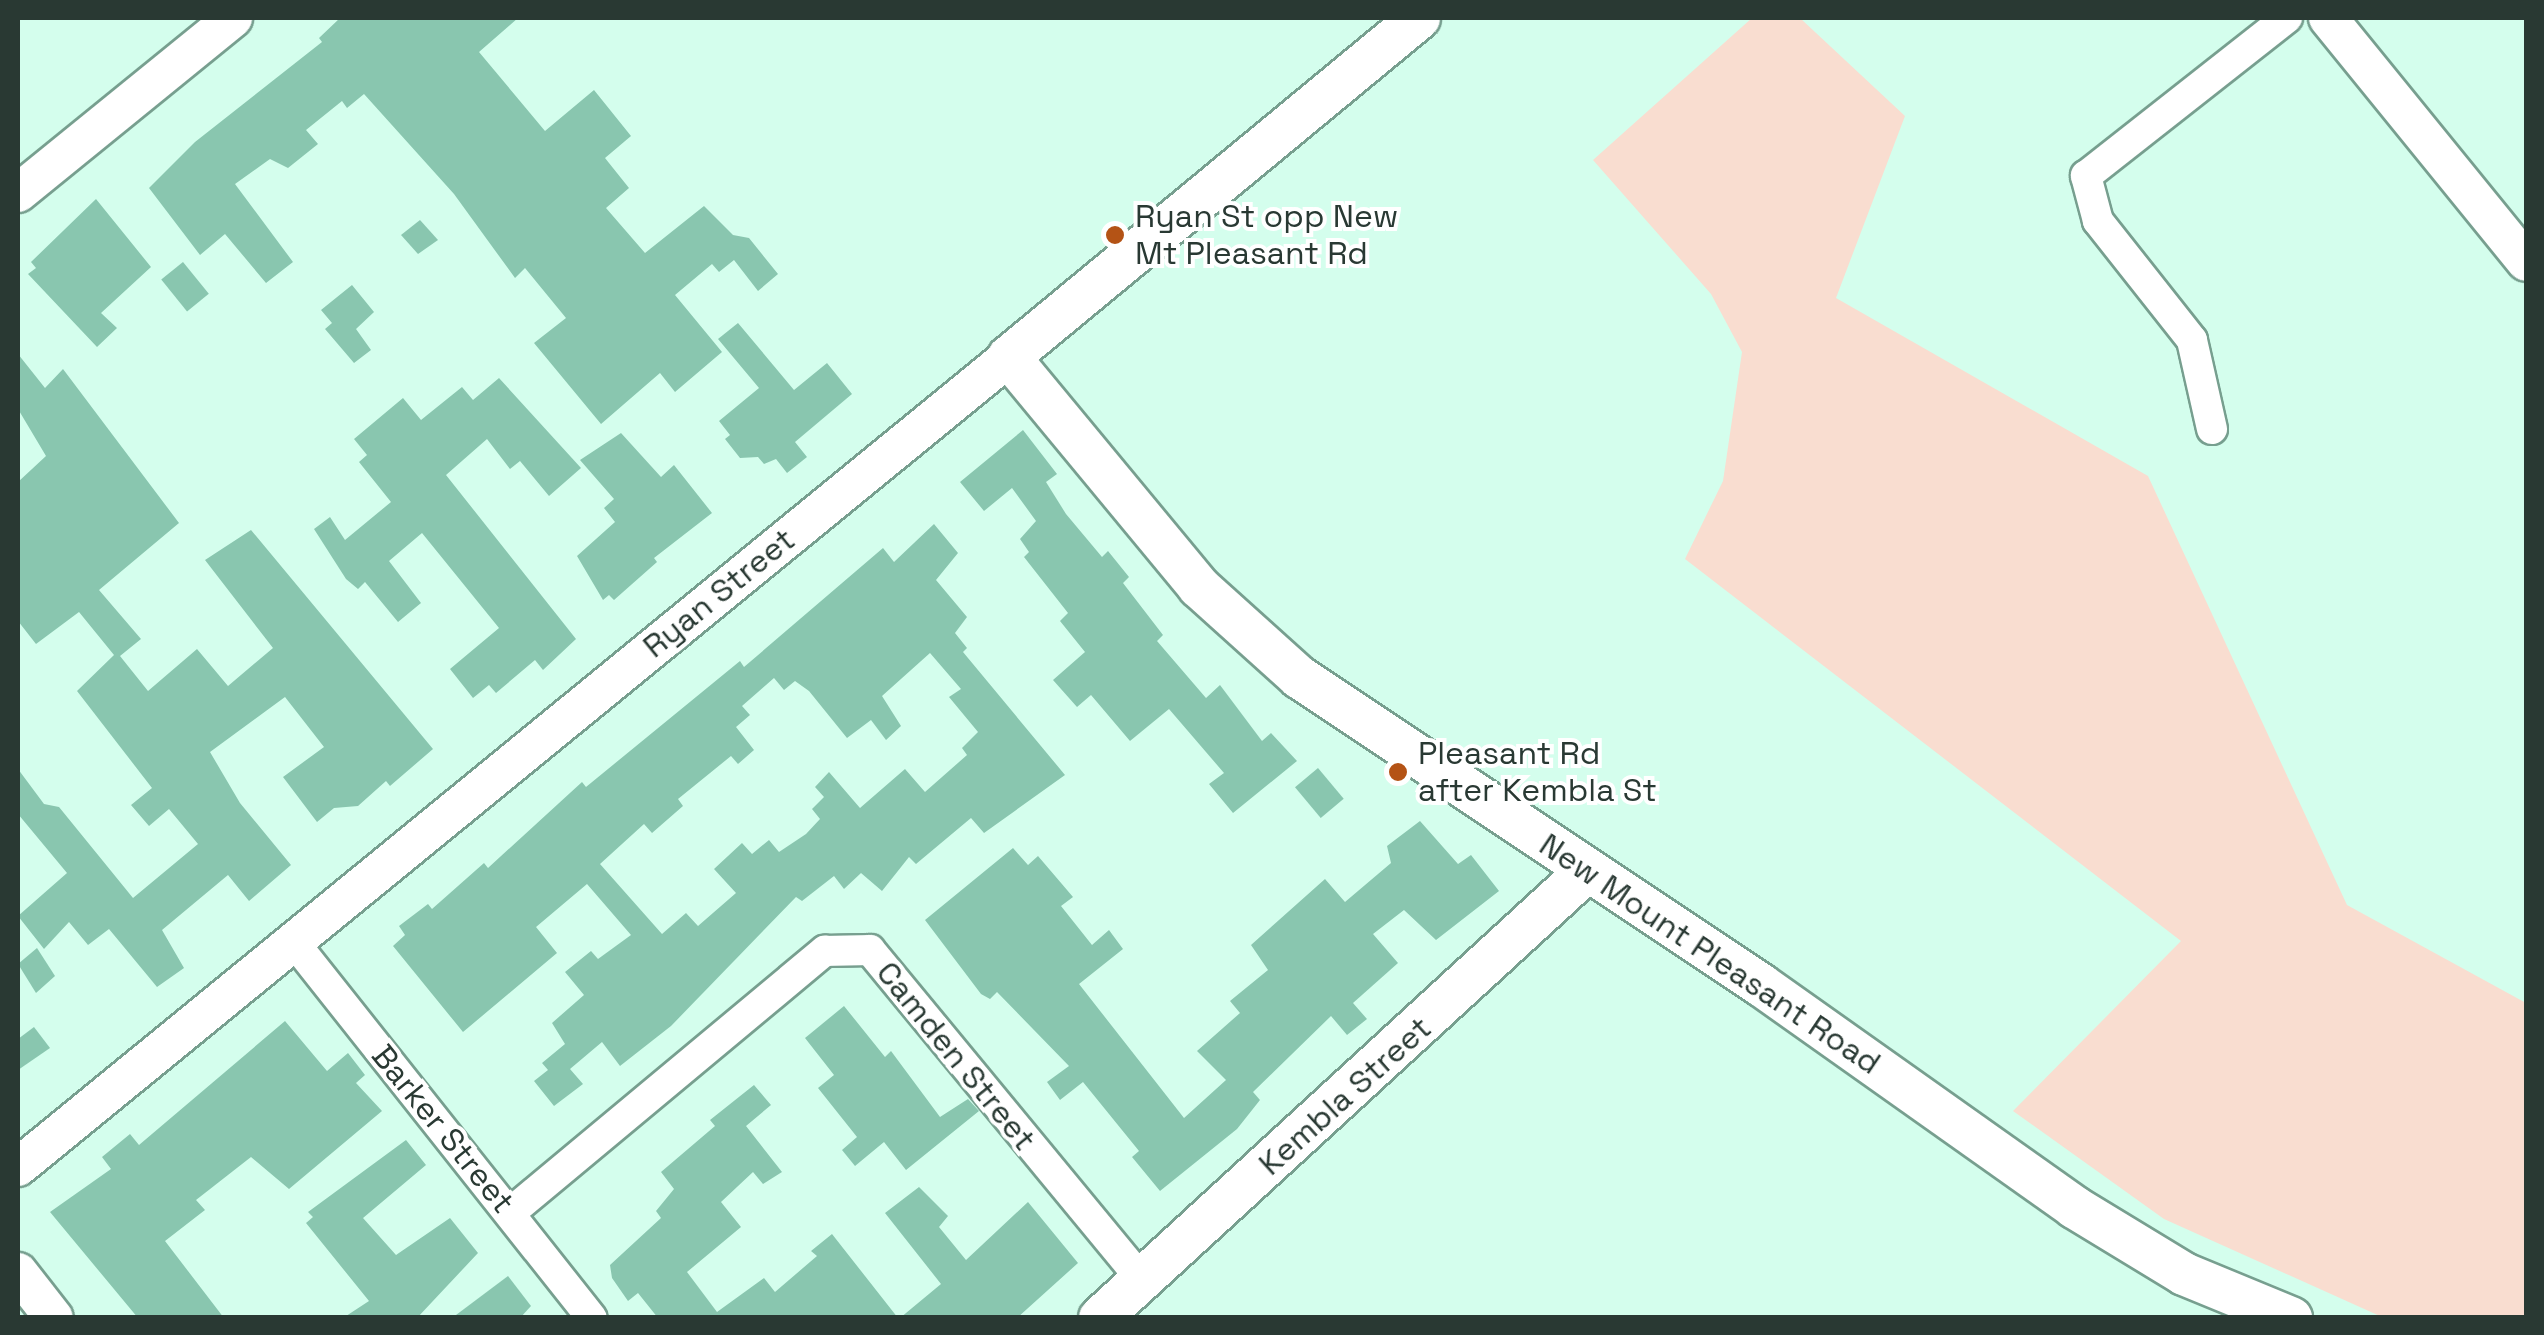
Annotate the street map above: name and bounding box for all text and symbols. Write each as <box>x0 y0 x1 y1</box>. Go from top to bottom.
place label: Ryan St opp New Mt Pleasant Rd <box>1135 198 1398 273</box>
marker: Ryan St opp New Mt Pleasant Rd <box>1104 224 1126 246</box>
street label: Ryan Street <box>635 520 803 666</box>
place label: Pleasant Rd after Kembla St <box>1418 735 1657 810</box>
marker: Pleasant Rd after Kembla St <box>1387 761 1409 783</box>
street label: New Mount Pleasant Road <box>1532 825 1888 1083</box>
street label: Camden Street <box>868 954 1044 1158</box>
street label: Kembla Street <box>1251 1009 1439 1183</box>
street label: Barker Street <box>364 1037 522 1221</box>

